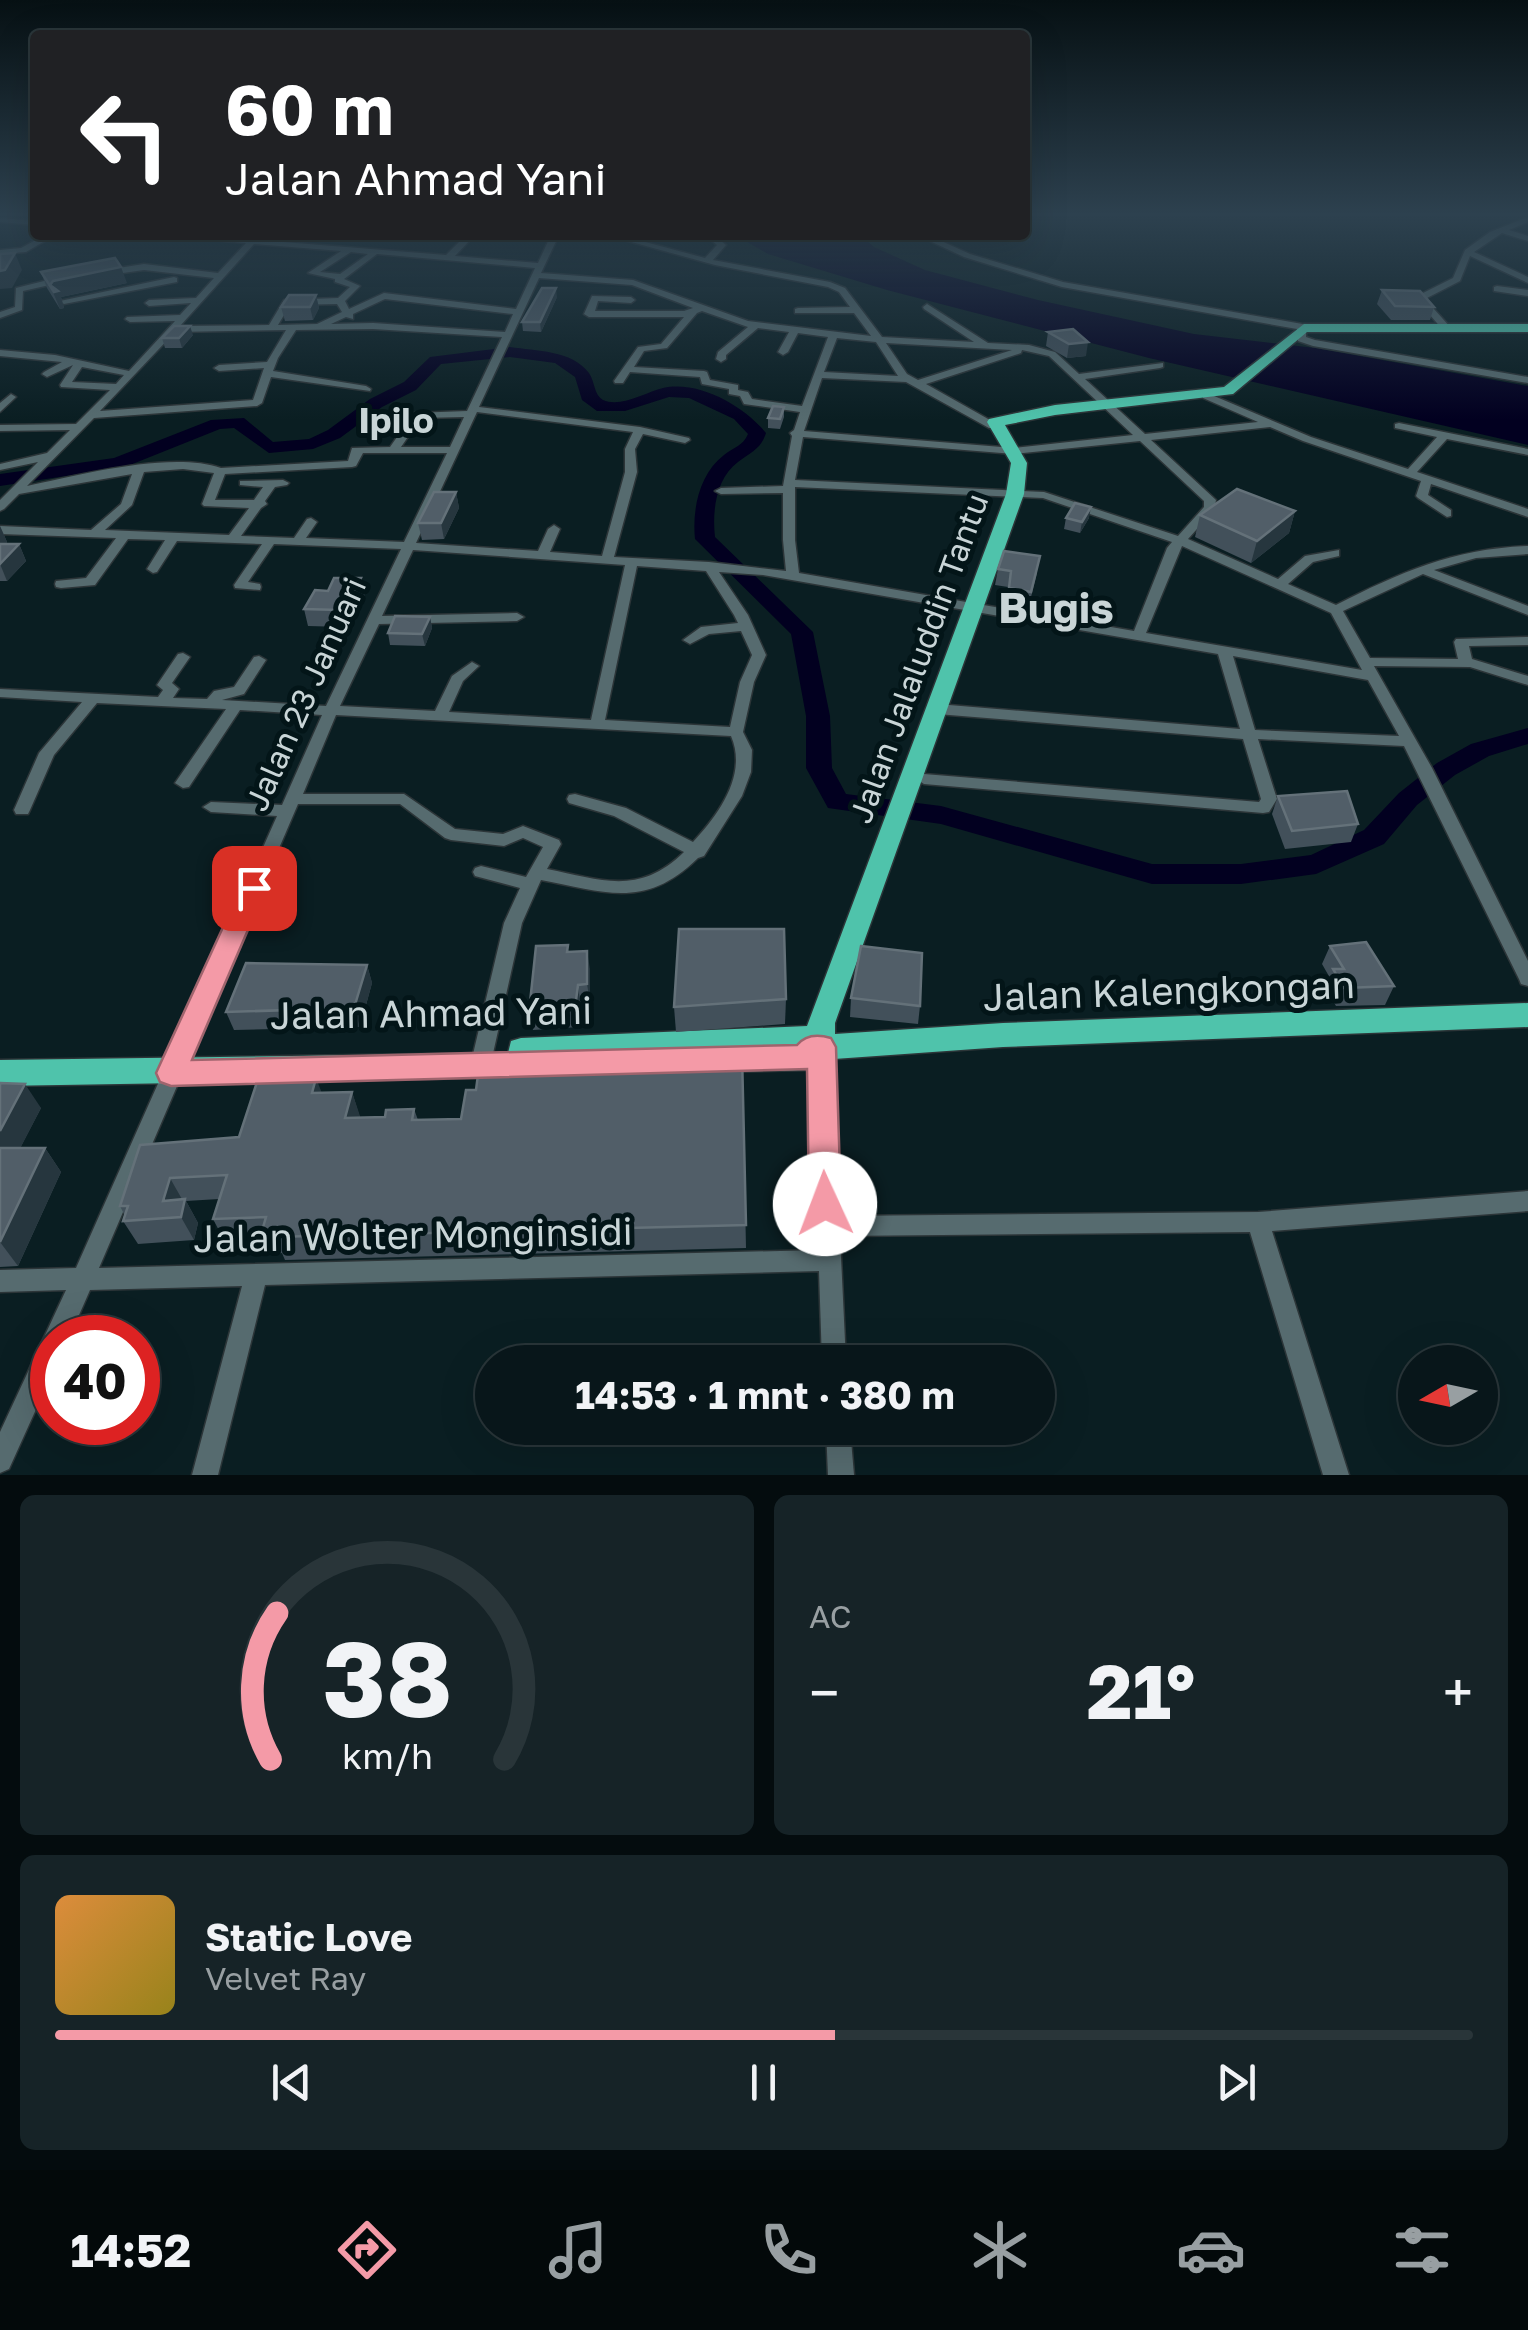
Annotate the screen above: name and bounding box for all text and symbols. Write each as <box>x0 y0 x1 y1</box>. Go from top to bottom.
text: 60 m <box>225 66 394 150</box>
icon: left <box>60 70 190 200</box>
text: Jalan Ahmad Yani <box>225 151 607 205</box>
district label: Ipilo <box>358 399 434 441</box>
street label: Jalan Jalaluddin Tantu <box>841 488 995 828</box>
street label: Jalan 23 Januari <box>237 572 373 816</box>
district label: Bugis <box>998 582 1114 632</box>
pin <box>212 846 297 931</box>
icon: arrive <box>227 861 282 916</box>
street label: Jalan Kalengkongan <box>982 961 1356 1019</box>
street label: Jalan Ahmad Yani <box>270 987 592 1037</box>
position arrow <box>773 1152 877 1256</box>
street label: Jalan Wolter Monginsidi <box>193 1208 633 1260</box>
speed limit sign: 40 <box>30 1315 160 1445</box>
north arrow <box>1398 1345 1498 1445</box>
map controls <box>1398 1345 1498 1445</box>
text: 14:53 · 1 mnt · 380 m <box>575 1372 955 1417</box>
text: AC <box>809 1597 852 1635</box>
text: 38 <box>322 1615 452 1740</box>
text: 21° <box>1087 1645 1195 1736</box>
text: − <box>809 1659 839 1725</box>
text: + <box>1443 1659 1473 1725</box>
text: km/h <box>342 1734 432 1777</box>
text: Static Love <box>205 1914 412 1959</box>
text: Velvet Ray <box>205 1959 366 1997</box>
icon: previous <box>264 2055 319 2110</box>
icon: pause <box>736 2055 791 2110</box>
icon: next <box>1209 2055 1264 2110</box>
icon: directions <box>332 2215 402 2285</box>
icon: music <box>543 2215 613 2285</box>
icon: phone <box>754 2215 824 2285</box>
icon: climate <box>965 2215 1035 2285</box>
icon: car <box>1176 2215 1246 2285</box>
icon: filters <box>1387 2215 1457 2285</box>
text: 14:52 <box>71 2223 191 2277</box>

